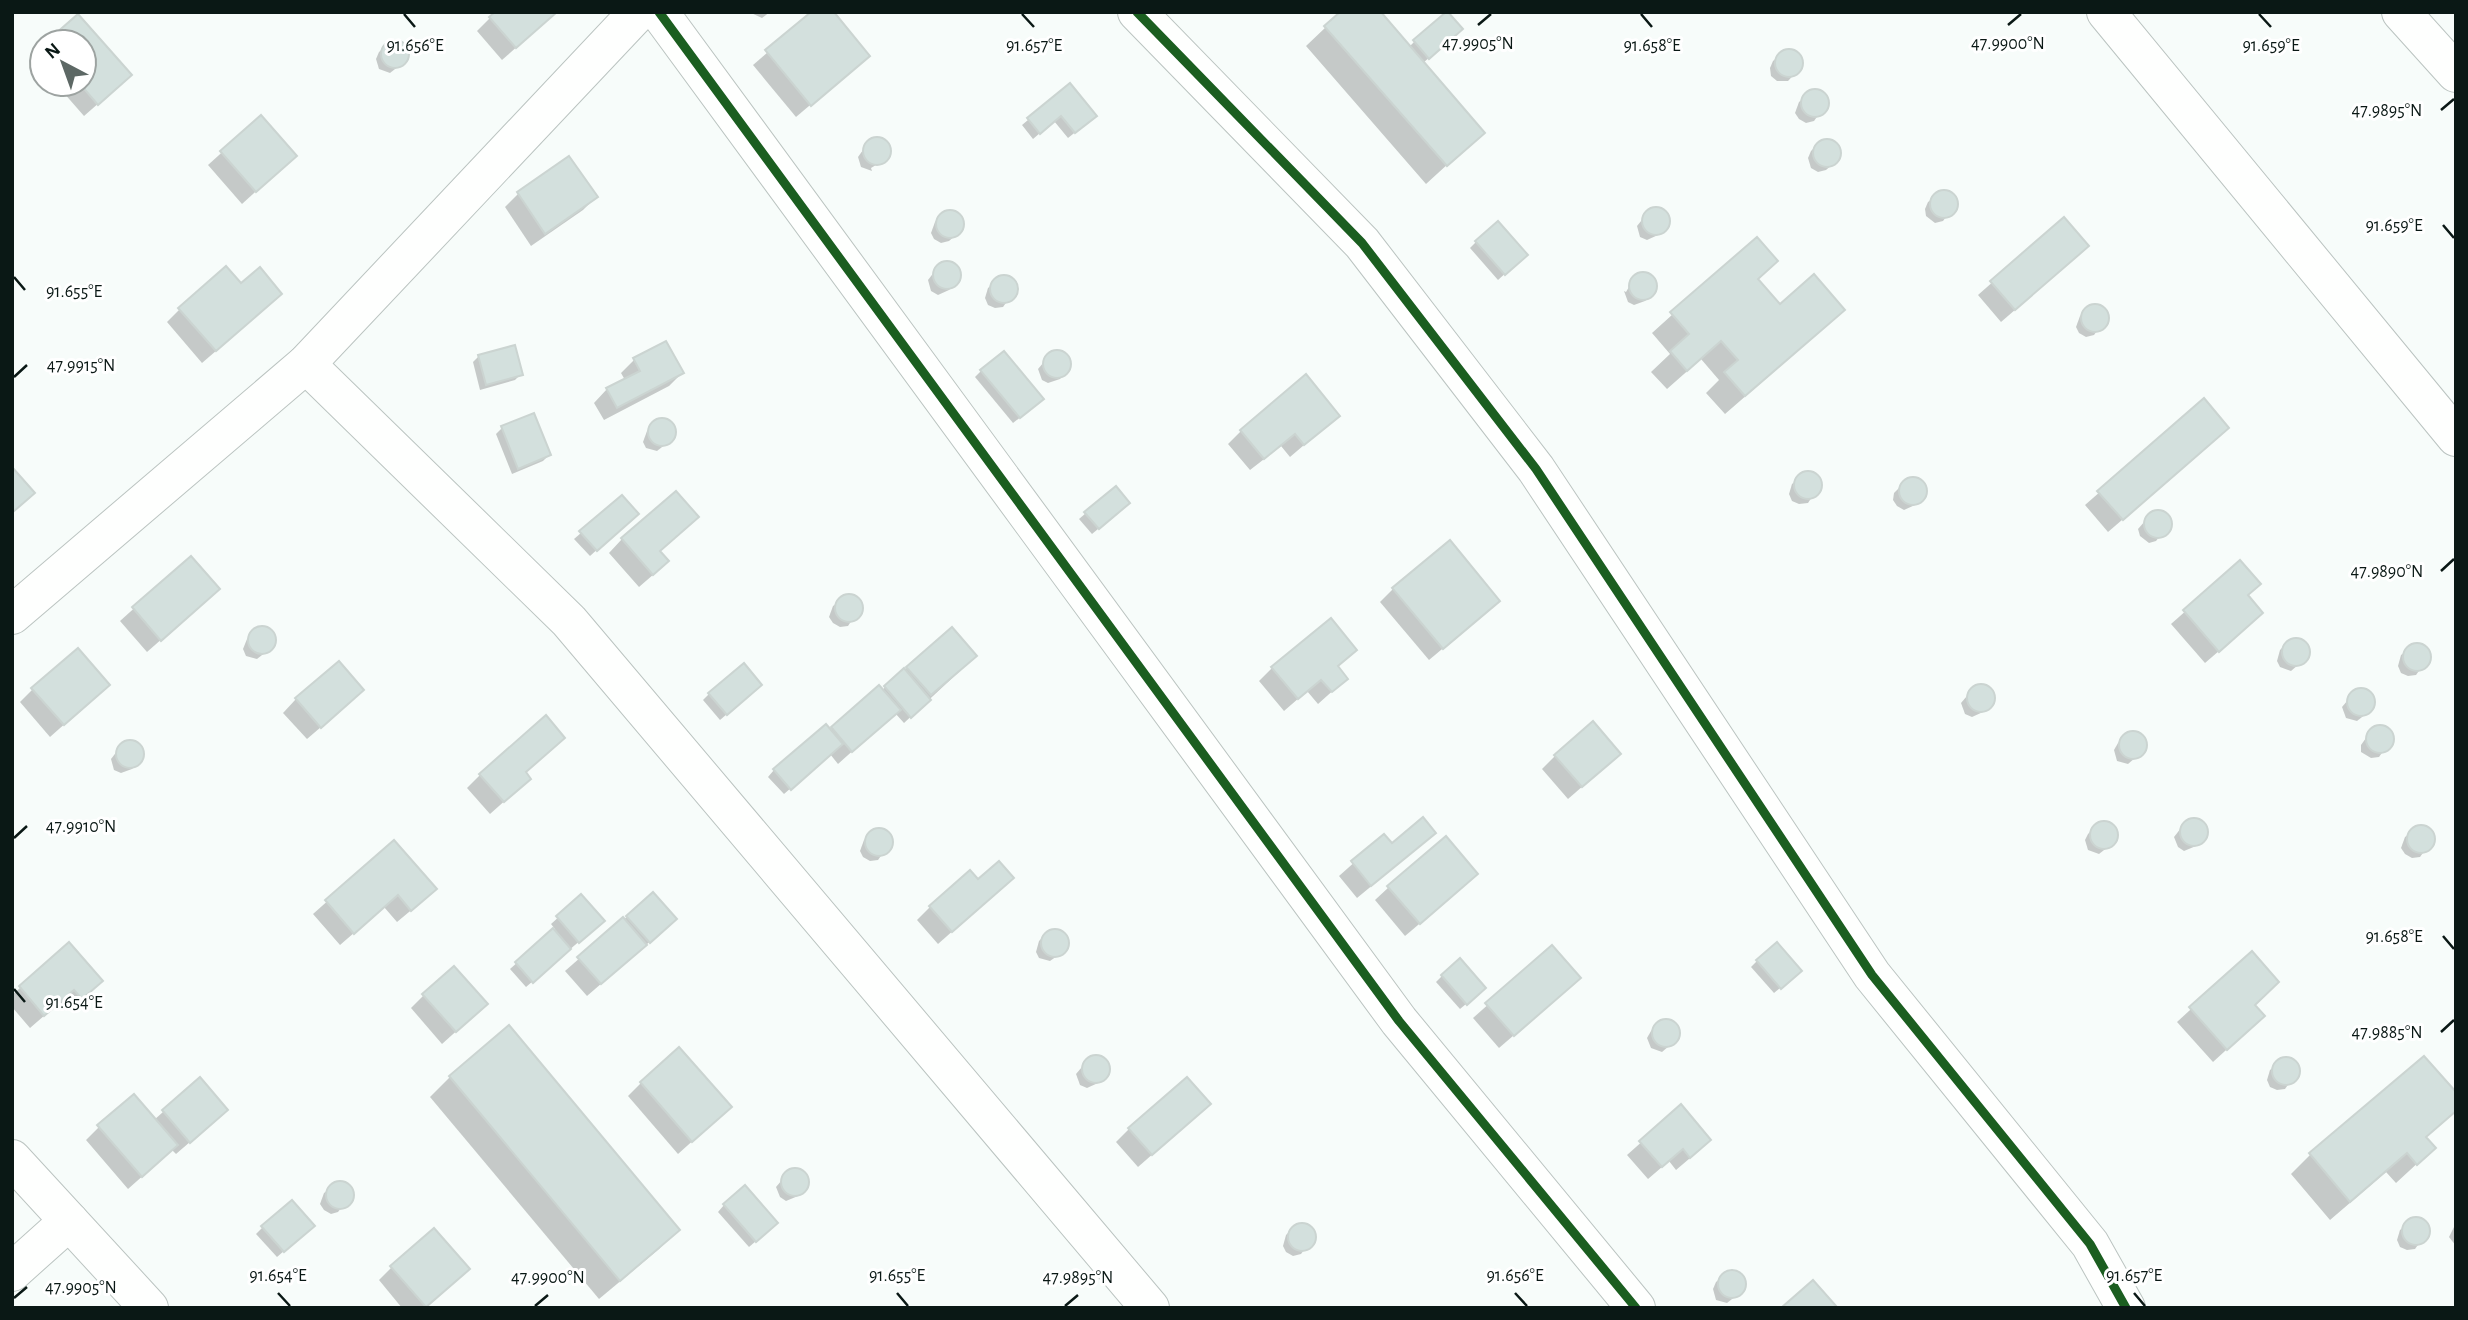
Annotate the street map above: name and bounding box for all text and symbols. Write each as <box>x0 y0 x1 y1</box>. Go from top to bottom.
north arrow <box>28 28 98 98</box>
text: 47.9905°N <box>1442 35 1514 53</box>
text: 47.9900°N <box>1971 35 2045 53</box>
text: 91.656°E <box>386 37 444 55</box>
text: 91.657°E <box>1006 37 1062 55</box>
text: 91.658°E <box>1623 37 1681 55</box>
text: 91.659°E <box>2242 37 2300 55</box>
text: N <box>42 40 64 63</box>
text: 47.9895°N <box>2352 102 2422 120</box>
text: 91.659°E <box>2365 217 2423 235</box>
text: 91.655°E <box>46 283 102 301</box>
text: 47.9915°N <box>47 357 115 375</box>
text: 47.9890°N <box>2351 563 2423 581</box>
text: 47.9910°N <box>46 818 116 836</box>
text: 91.658°E <box>2365 928 2423 946</box>
text: 91.654°E <box>45 994 103 1012</box>
text: 47.9885°N <box>2352 1024 2422 1042</box>
text: 91.654°E <box>249 1267 307 1285</box>
text: 91.655°E <box>869 1267 925 1285</box>
text: 91.656°E <box>1486 1267 1544 1285</box>
text: 91.657°E <box>2106 1267 2162 1285</box>
text: 47.9900°N <box>511 1269 585 1287</box>
text: 47.9895°N <box>1043 1269 1113 1287</box>
text: 47.9905°N <box>45 1279 117 1297</box>

